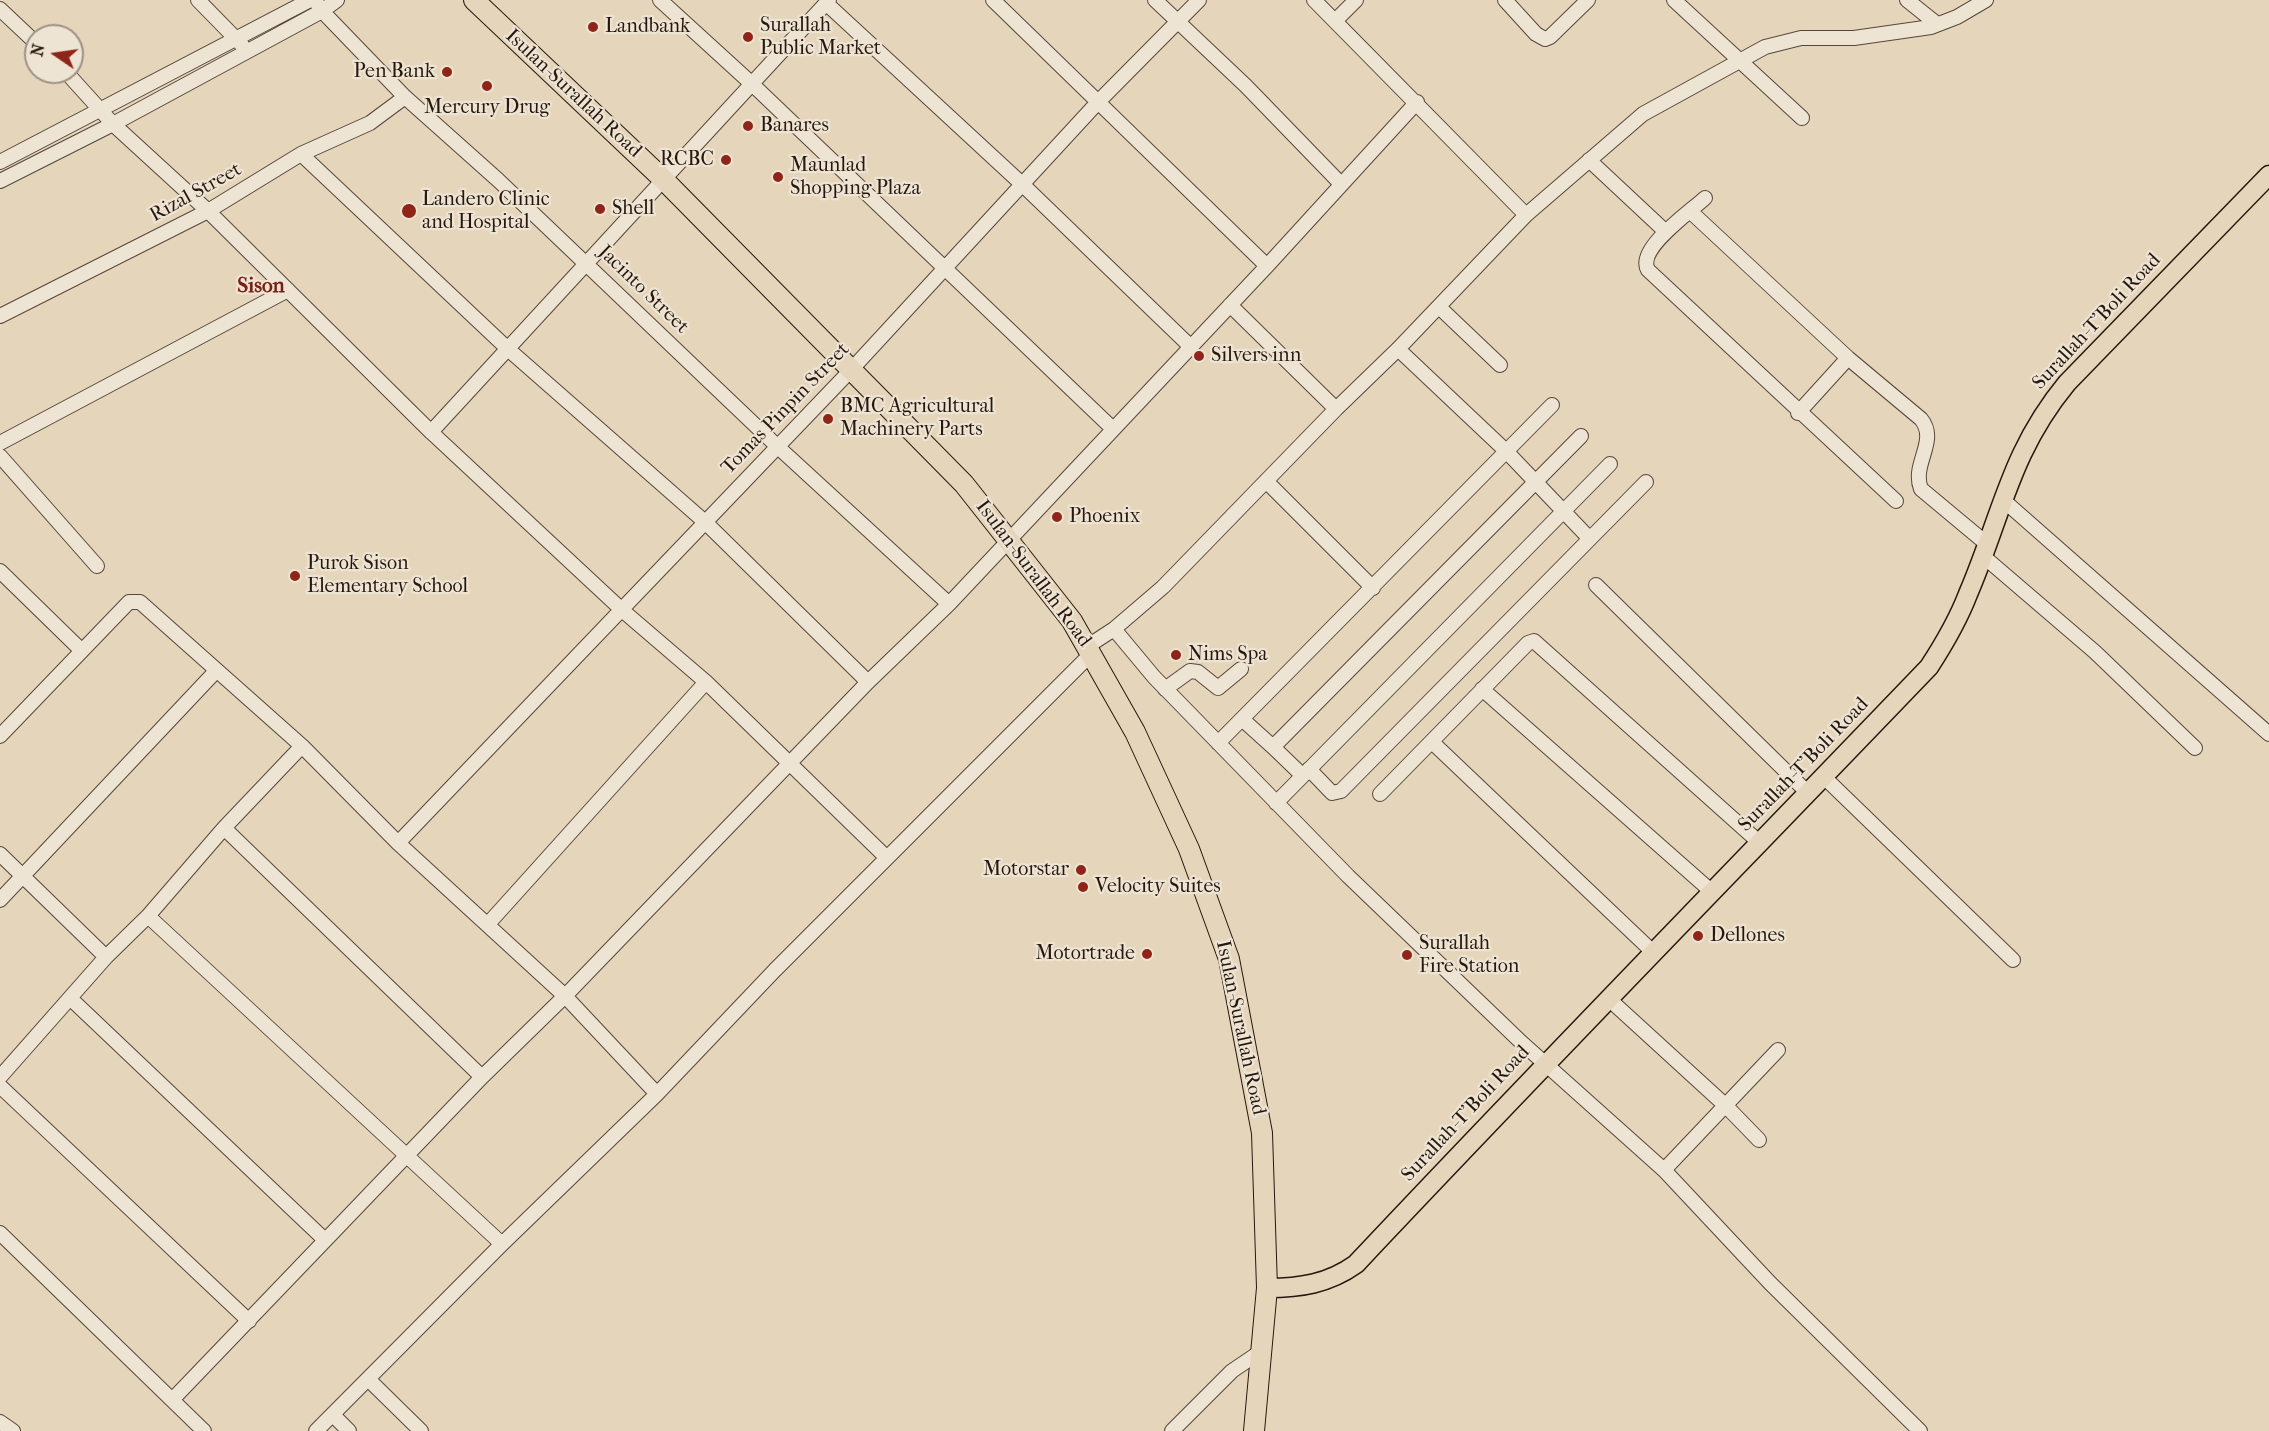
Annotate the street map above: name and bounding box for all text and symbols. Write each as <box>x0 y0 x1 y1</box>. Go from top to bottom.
place label: Surallah Public Market <box>760 14 881 61</box>
place label: Landbank <box>605 15 690 39</box>
marker: Landbank <box>586 20 600 34</box>
north arrow <box>24 24 84 84</box>
street label: Isulan-Surallah Road <box>500 25 646 163</box>
marker: Surallah Public Market <box>741 30 755 44</box>
text: N <box>27 42 49 58</box>
place label: Pen Bank <box>353 60 435 84</box>
marker: Pen Bank <box>440 65 454 79</box>
marker: Mercury Drug <box>480 79 494 93</box>
place label: Mercury Drug <box>424 96 550 120</box>
place label: Banares <box>760 114 829 138</box>
marker: Banares <box>741 119 755 133</box>
place label: RCBC <box>660 148 714 172</box>
marker: RCBC <box>719 153 733 167</box>
place label: Maunlad Shopping Plaza <box>790 154 921 201</box>
street label: Rizal Street <box>146 158 246 228</box>
marker: Maunlad Shopping Plaza <box>771 170 785 184</box>
place label: Landero Clinic and Hospital <box>422 188 550 235</box>
place label: Shell <box>612 197 654 221</box>
marker: Landero Clinic and Hospital <box>400 202 418 220</box>
marker: Shell <box>593 202 607 216</box>
street label: Jacinto Street <box>593 241 693 339</box>
street label: Surallah-T'Boli Road <box>2028 249 2166 395</box>
district label: Sison <box>237 274 285 300</box>
street label: Tomas Pinpin Street <box>717 338 855 480</box>
place label: Silvers inn <box>1211 344 1301 368</box>
marker: Silvers inn <box>1192 349 1206 363</box>
place label: BMC Agricultural Machinery Parts <box>840 395 994 442</box>
marker: BMC Agricultural Machinery Parts <box>821 412 835 426</box>
street label: Isulan-Surallah Road <box>970 496 1096 652</box>
place label: Phoenix <box>1069 505 1140 529</box>
marker: Phoenix <box>1050 510 1064 524</box>
place label: Purok Sison Elementary School <box>307 552 468 599</box>
marker: Purok Sison Elementary School <box>288 569 302 583</box>
place label: Nims Spa <box>1188 643 1268 667</box>
marker: Nims Spa <box>1169 648 1183 662</box>
street label: Surallah-T'Boli Road <box>1734 693 1874 837</box>
place label: Motorstar <box>983 858 1069 882</box>
marker: Motorstar <box>1074 863 1088 877</box>
place label: Velocity Suites <box>1095 875 1221 899</box>
marker: Velocity Suites <box>1076 880 1090 894</box>
place label: Dellones <box>1710 924 1785 948</box>
marker: Dellones <box>1691 929 1705 943</box>
place label: Surallah Fire Station <box>1419 932 1519 979</box>
street label: Isulan-Surallah Road <box>1210 939 1270 1117</box>
place label: Motortrade <box>1035 942 1135 966</box>
marker: Motortrade <box>1140 947 1154 961</box>
marker: Surallah Fire Station <box>1400 948 1414 962</box>
street label: Surallah-T'Boli Road <box>1397 1041 1535 1187</box>

